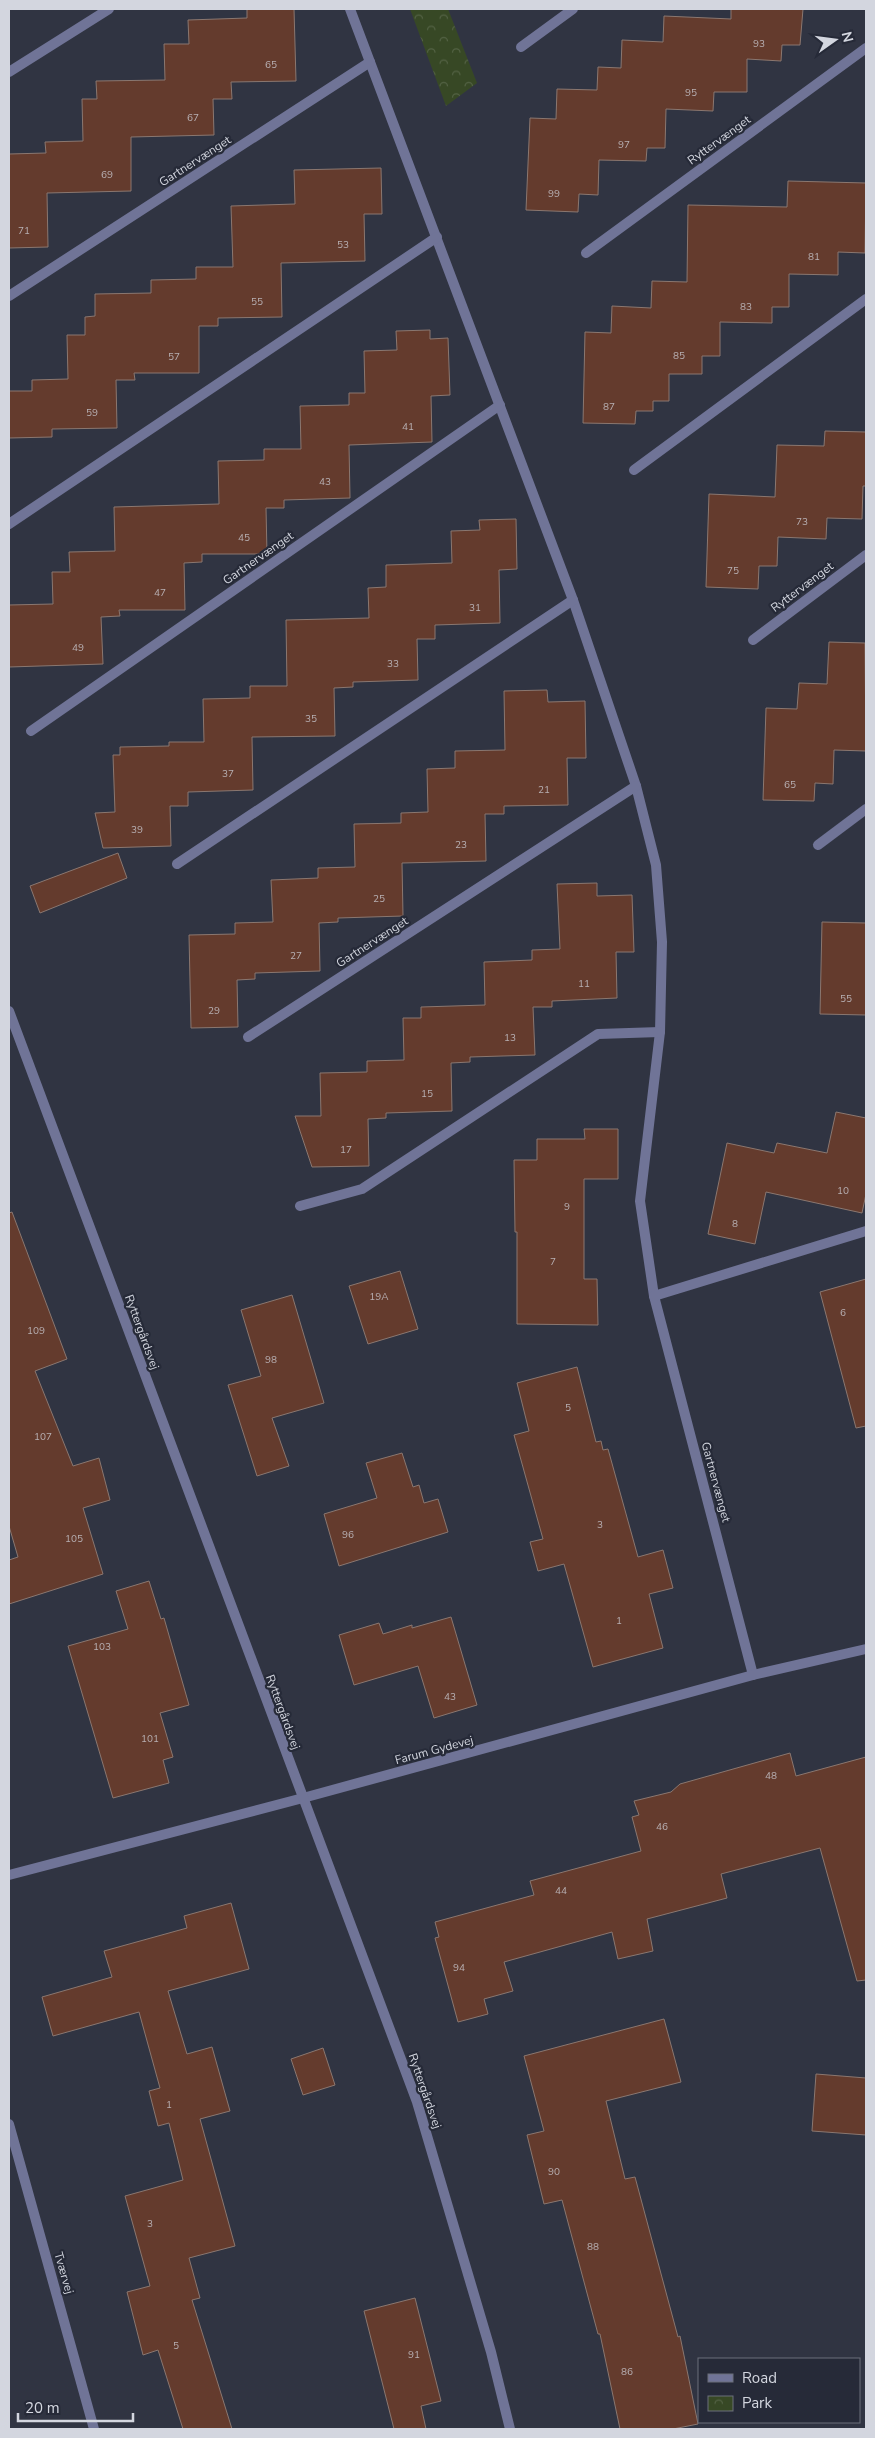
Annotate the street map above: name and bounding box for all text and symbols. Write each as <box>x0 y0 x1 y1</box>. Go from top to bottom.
north arrow <box>810 15 860 65</box>
text: N <box>837 30 858 44</box>
house number: 93 <box>753 37 765 51</box>
house number: 65 <box>265 58 277 72</box>
house number: 95 <box>685 86 697 100</box>
house number: 67 <box>187 111 199 125</box>
street label: Ryttervænget <box>684 111 754 168</box>
street label: Gartnervænget <box>156 131 235 190</box>
house number: 97 <box>618 138 630 152</box>
house number: 69 <box>101 168 113 182</box>
house number: 99 <box>548 187 560 201</box>
house number: 71 <box>18 224 30 238</box>
house number: 53 <box>337 238 349 252</box>
house number: 81 <box>808 250 820 264</box>
house number: 55 <box>251 295 263 309</box>
house number: 83 <box>740 300 752 314</box>
house number: 85 <box>673 349 685 363</box>
house number: 57 <box>168 350 180 364</box>
house number: 87 <box>603 400 615 414</box>
house number: 59 <box>86 406 98 420</box>
house number: 41 <box>402 420 414 434</box>
house number: 43 <box>319 475 331 489</box>
house number: 73 <box>796 515 808 529</box>
street label: Gartnervænget <box>220 527 297 588</box>
house number: 45 <box>238 531 250 545</box>
street label: Ryttervænget <box>767 558 837 616</box>
house number: 75 <box>727 564 739 578</box>
house number: 47 <box>154 586 166 600</box>
house number: 31 <box>469 601 481 615</box>
house number: 49 <box>72 641 84 655</box>
house number: 33 <box>387 657 399 671</box>
house number: 35 <box>305 712 317 726</box>
house number: 37 <box>222 767 234 781</box>
house number: 65 <box>784 778 796 792</box>
house number: 21 <box>538 783 550 797</box>
house number: 39 <box>131 823 143 837</box>
house number: 23 <box>455 838 467 852</box>
house number: 25 <box>373 892 385 906</box>
street label: Gartnervænget <box>333 912 412 971</box>
house number: 27 <box>290 949 302 963</box>
house number: 11 <box>578 977 590 991</box>
house number: 55 <box>840 992 852 1006</box>
house number: 29 <box>208 1004 220 1018</box>
house number: 13 <box>504 1031 516 1045</box>
house number: 15 <box>421 1087 433 1101</box>
house number: 17 <box>340 1143 352 1157</box>
house number: 10 <box>837 1184 849 1198</box>
house number: 9 <box>564 1200 570 1214</box>
house number: 8 <box>732 1217 738 1231</box>
house number: 7 <box>550 1255 556 1269</box>
house number: 19A <box>369 1290 389 1304</box>
street label: Ryttergårdsvej <box>121 1292 163 1372</box>
house number: 6 <box>840 1306 846 1320</box>
house number: 109 <box>27 1324 45 1338</box>
house number: 98 <box>265 1353 277 1367</box>
house number: 5 <box>565 1401 571 1415</box>
house number: 107 <box>34 1430 52 1444</box>
street label: Gartnervænget <box>698 1440 735 1525</box>
house number: 3 <box>597 1518 603 1532</box>
house number: 96 <box>342 1528 354 1542</box>
house number: 105 <box>65 1532 83 1546</box>
house number: 1 <box>616 1614 622 1628</box>
house number: 103 <box>93 1640 111 1654</box>
street label: Ryttergårdsvej <box>262 1672 304 1752</box>
house number: 43 <box>444 1690 456 1704</box>
house number: 101 <box>141 1732 159 1746</box>
street label: Farum Gydevej <box>393 1732 475 1768</box>
house number: 48 <box>765 1769 777 1783</box>
house number: 46 <box>656 1820 668 1834</box>
house number: 44 <box>555 1884 567 1898</box>
house number: 94 <box>453 1961 465 1975</box>
street label: Ryttergårdsvej <box>405 2051 445 2131</box>
house number: 1 <box>166 2098 172 2112</box>
house number: 90 <box>548 2165 560 2179</box>
house number: 3 <box>147 2217 153 2231</box>
house number: 88 <box>587 2240 599 2254</box>
street label: Tværvej <box>50 2250 78 2296</box>
house number: 5 <box>173 2339 179 2353</box>
house number: 91 <box>408 2348 420 2362</box>
legend <box>698 2358 860 2423</box>
house number: 86 <box>621 2365 633 2379</box>
text: Road <box>742 2368 777 2388</box>
scale bar <box>18 2390 132 2422</box>
text: Park <box>742 2393 772 2413</box>
text: 20 m <box>25 2398 60 2418</box>

